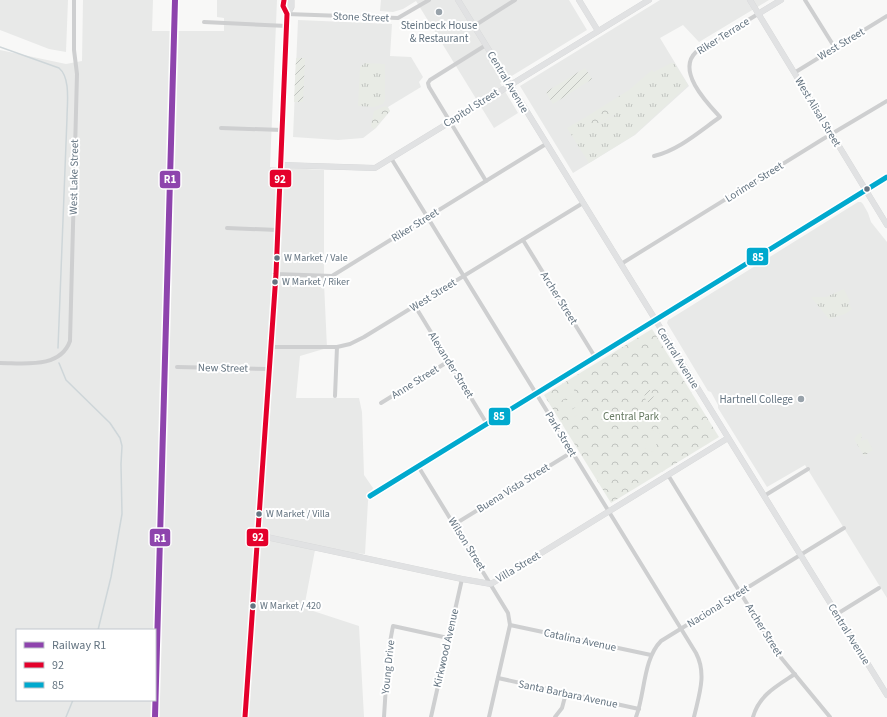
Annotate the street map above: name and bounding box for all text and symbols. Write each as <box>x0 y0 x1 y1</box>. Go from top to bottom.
marker: Steinbeck House & Restaurant <box>434 7 444 17</box>
street label: Stone Street <box>333 9 390 25</box>
street label: Riker Terrace <box>694 14 753 58</box>
place label: Steinbeck House & Restaurant <box>401 18 478 46</box>
street label: West Street <box>815 24 867 64</box>
street label: Central Avenue <box>484 48 533 116</box>
street label: West Alisal Street <box>791 74 845 150</box>
street label: Capitol Street <box>440 85 502 131</box>
street label: West Lake Street <box>66 139 82 215</box>
street label: Lorimer Street <box>722 158 786 206</box>
line badge: 92 <box>269 169 292 188</box>
line badge: R1 <box>159 170 181 189</box>
text: R1 <box>164 172 176 187</box>
text: 92 <box>274 172 286 187</box>
unlabelled marker <box>862 184 872 194</box>
street label: Riker Street <box>388 204 442 245</box>
line badge: 85 <box>746 247 769 266</box>
text: 85 <box>752 250 764 265</box>
place label: W Market / Vale <box>284 251 348 265</box>
marker: W Market / Vale <box>272 253 282 263</box>
street label: Archer Street <box>537 269 581 328</box>
place label: W Market / Riker <box>282 275 350 289</box>
street label: West Street <box>407 275 459 315</box>
marker: W Market / Riker <box>270 277 280 287</box>
street label: Central Avenue <box>653 325 703 392</box>
street label: Alexander Street <box>425 329 478 401</box>
street label: New Street <box>198 360 249 376</box>
street label: Anne Street <box>388 361 442 402</box>
place label: Hartnell College <box>719 392 794 407</box>
marker: Hartnell College <box>796 394 806 404</box>
line badge: 85 <box>488 407 511 426</box>
text: 85 <box>493 409 505 424</box>
street label: Park Street <box>542 409 581 460</box>
park label: Central Park <box>603 409 660 424</box>
street label: Buena Vista Street <box>474 459 552 516</box>
place label: W Market / Villa <box>266 507 330 521</box>
marker: W Market / Villa <box>254 509 264 519</box>
street label: Wilson Street <box>445 514 490 574</box>
line badge: R1 <box>149 528 171 547</box>
line badge: 92 <box>246 528 269 547</box>
text: 92 <box>252 530 264 545</box>
text: R1 <box>154 531 166 546</box>
street label: Villa Street <box>493 548 543 586</box>
street label: Nacional Street <box>684 581 752 631</box>
place label: W Market / 420 <box>260 599 321 613</box>
marker: W Market / 420 <box>248 601 258 611</box>
street label: Archer Street <box>742 601 786 660</box>
street label: Central Avenue <box>824 601 874 668</box>
street label: Kirkwood Avenue <box>430 607 462 689</box>
street label: Catalina Avenue <box>542 625 618 655</box>
legend <box>16 629 156 701</box>
text: Railway R1 <box>52 637 106 654</box>
street label: Young Drive <box>378 639 398 696</box>
text: 92 <box>52 657 64 674</box>
street label: Santa Barbara Avenue <box>517 676 620 712</box>
text: 85 <box>52 677 64 694</box>

